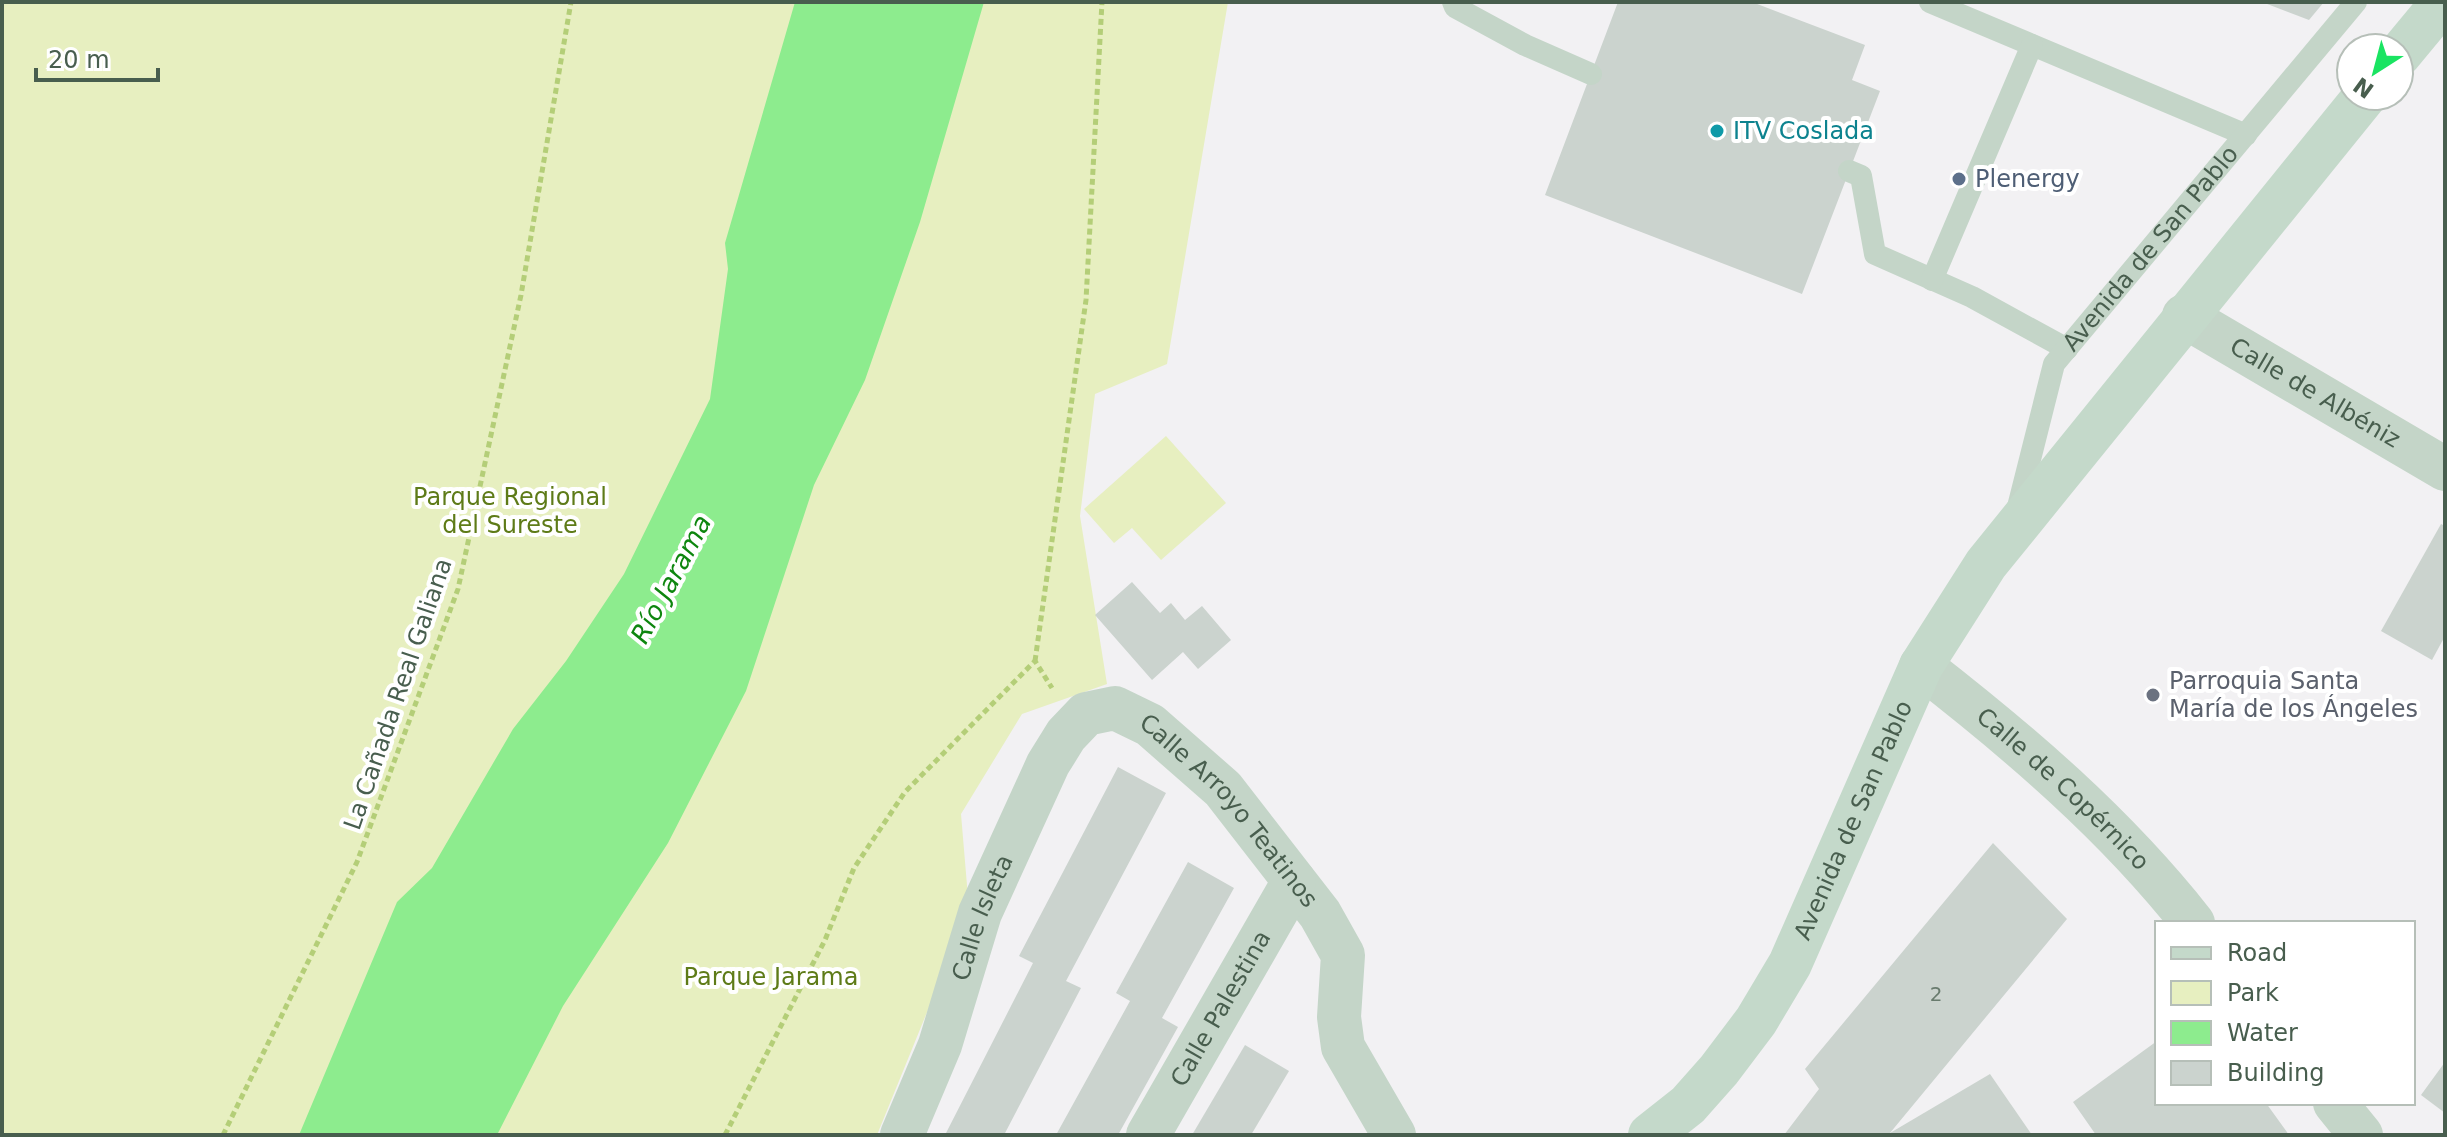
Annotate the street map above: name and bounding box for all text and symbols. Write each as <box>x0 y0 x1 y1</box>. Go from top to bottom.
scale bar <box>36 32 158 82</box>
north arrow <box>2335 32 2415 112</box>
text: 20 m <box>48 46 110 74</box>
text: N <box>2349 72 2378 103</box>
place label: ITV Coslada <box>1733 117 1874 145</box>
marker: ITV Coslada <box>1708 122 1726 140</box>
street label: Avenida de San Pablo <box>2057 140 2244 357</box>
place label: Plenergy <box>1975 165 2080 193</box>
marker: Plenergy <box>1950 170 1968 188</box>
street label: Calle de Albéniz <box>2225 332 2405 454</box>
park label: Parque Regional del Sureste <box>413 483 607 539</box>
water label: Río Jarama <box>625 510 717 648</box>
street label: La Cañada Real Galiana <box>338 555 458 833</box>
place label: Parroquia Santa María de los Ángeles <box>2169 667 2418 723</box>
marker: Parroquia Santa María de los Ángeles <box>2144 686 2162 704</box>
street label: Avenida de San Pablo <box>1788 696 1918 944</box>
street label: Calle de Copérnico <box>1971 702 2155 876</box>
street label: Calle Arroyo Teatinos <box>1136 708 1324 913</box>
street label: Calle Isleta <box>946 850 1019 984</box>
legend <box>2155 921 2415 1105</box>
street label: Calle Palestina <box>1165 925 1277 1091</box>
text: Road <box>2227 939 2287 967</box>
park label: Parque Jarama <box>684 963 858 991</box>
text: Park <box>2227 979 2279 1007</box>
house number: 2 <box>1930 982 1942 1006</box>
text: Water <box>2227 1019 2298 1047</box>
text: Building <box>2227 1059 2324 1087</box>

